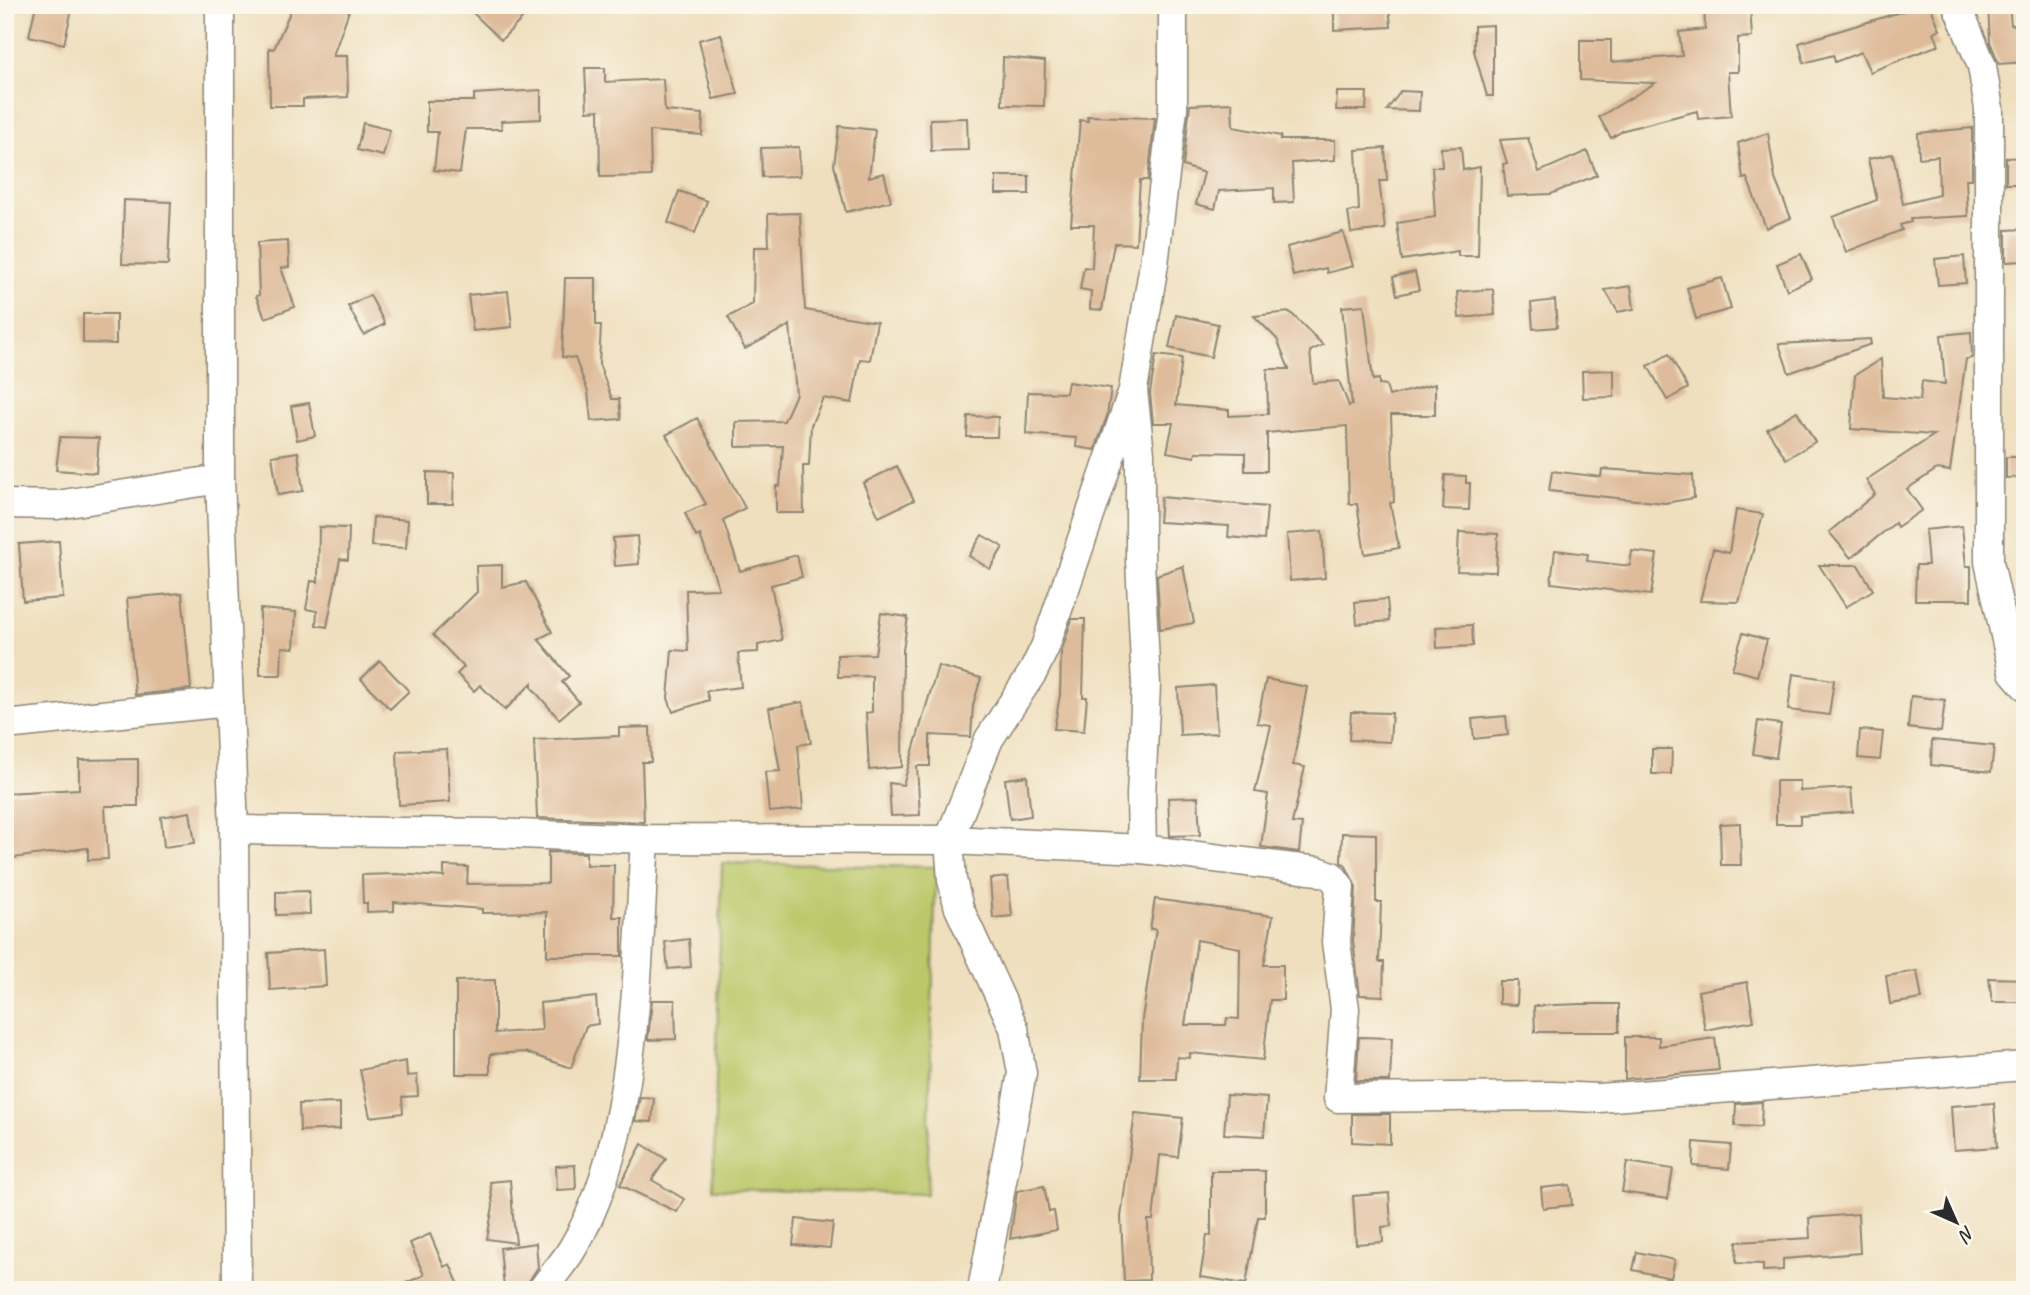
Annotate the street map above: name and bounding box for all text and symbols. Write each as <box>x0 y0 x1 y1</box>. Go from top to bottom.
north arrow <box>1922 1186 1992 1256</box>
text: N <box>1952 1221 1980 1248</box>

